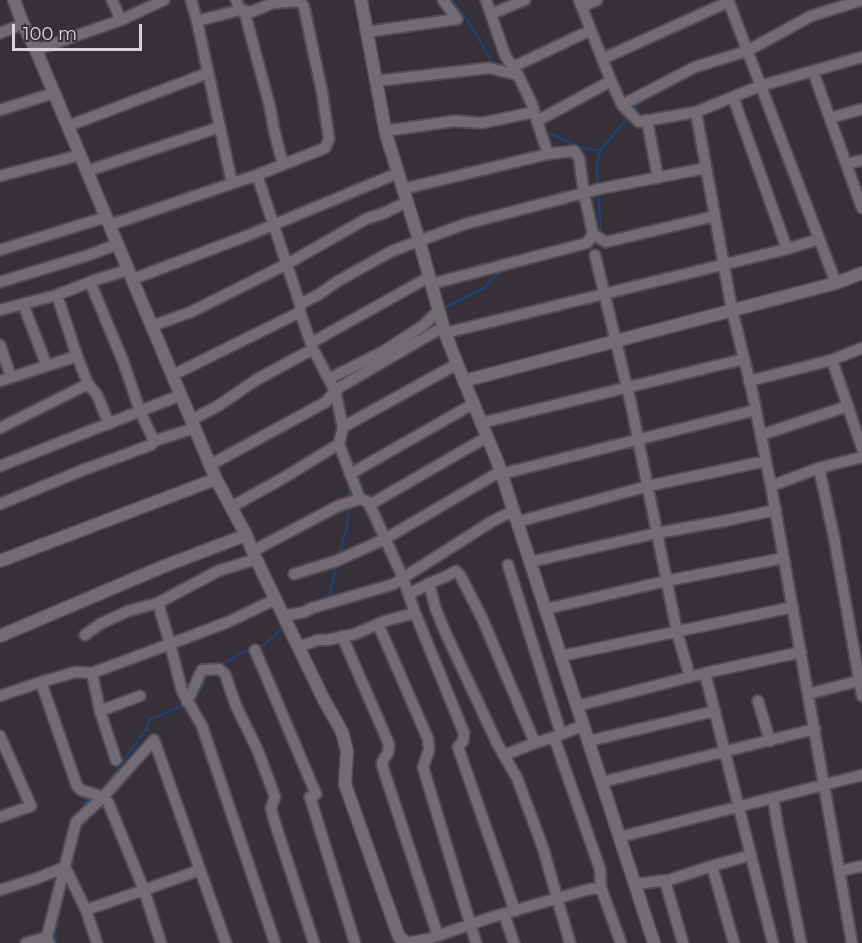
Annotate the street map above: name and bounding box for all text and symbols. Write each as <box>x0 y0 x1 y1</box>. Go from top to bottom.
scale bar <box>15 12 146 50</box>
text: 100 m <box>23 23 77 45</box>

